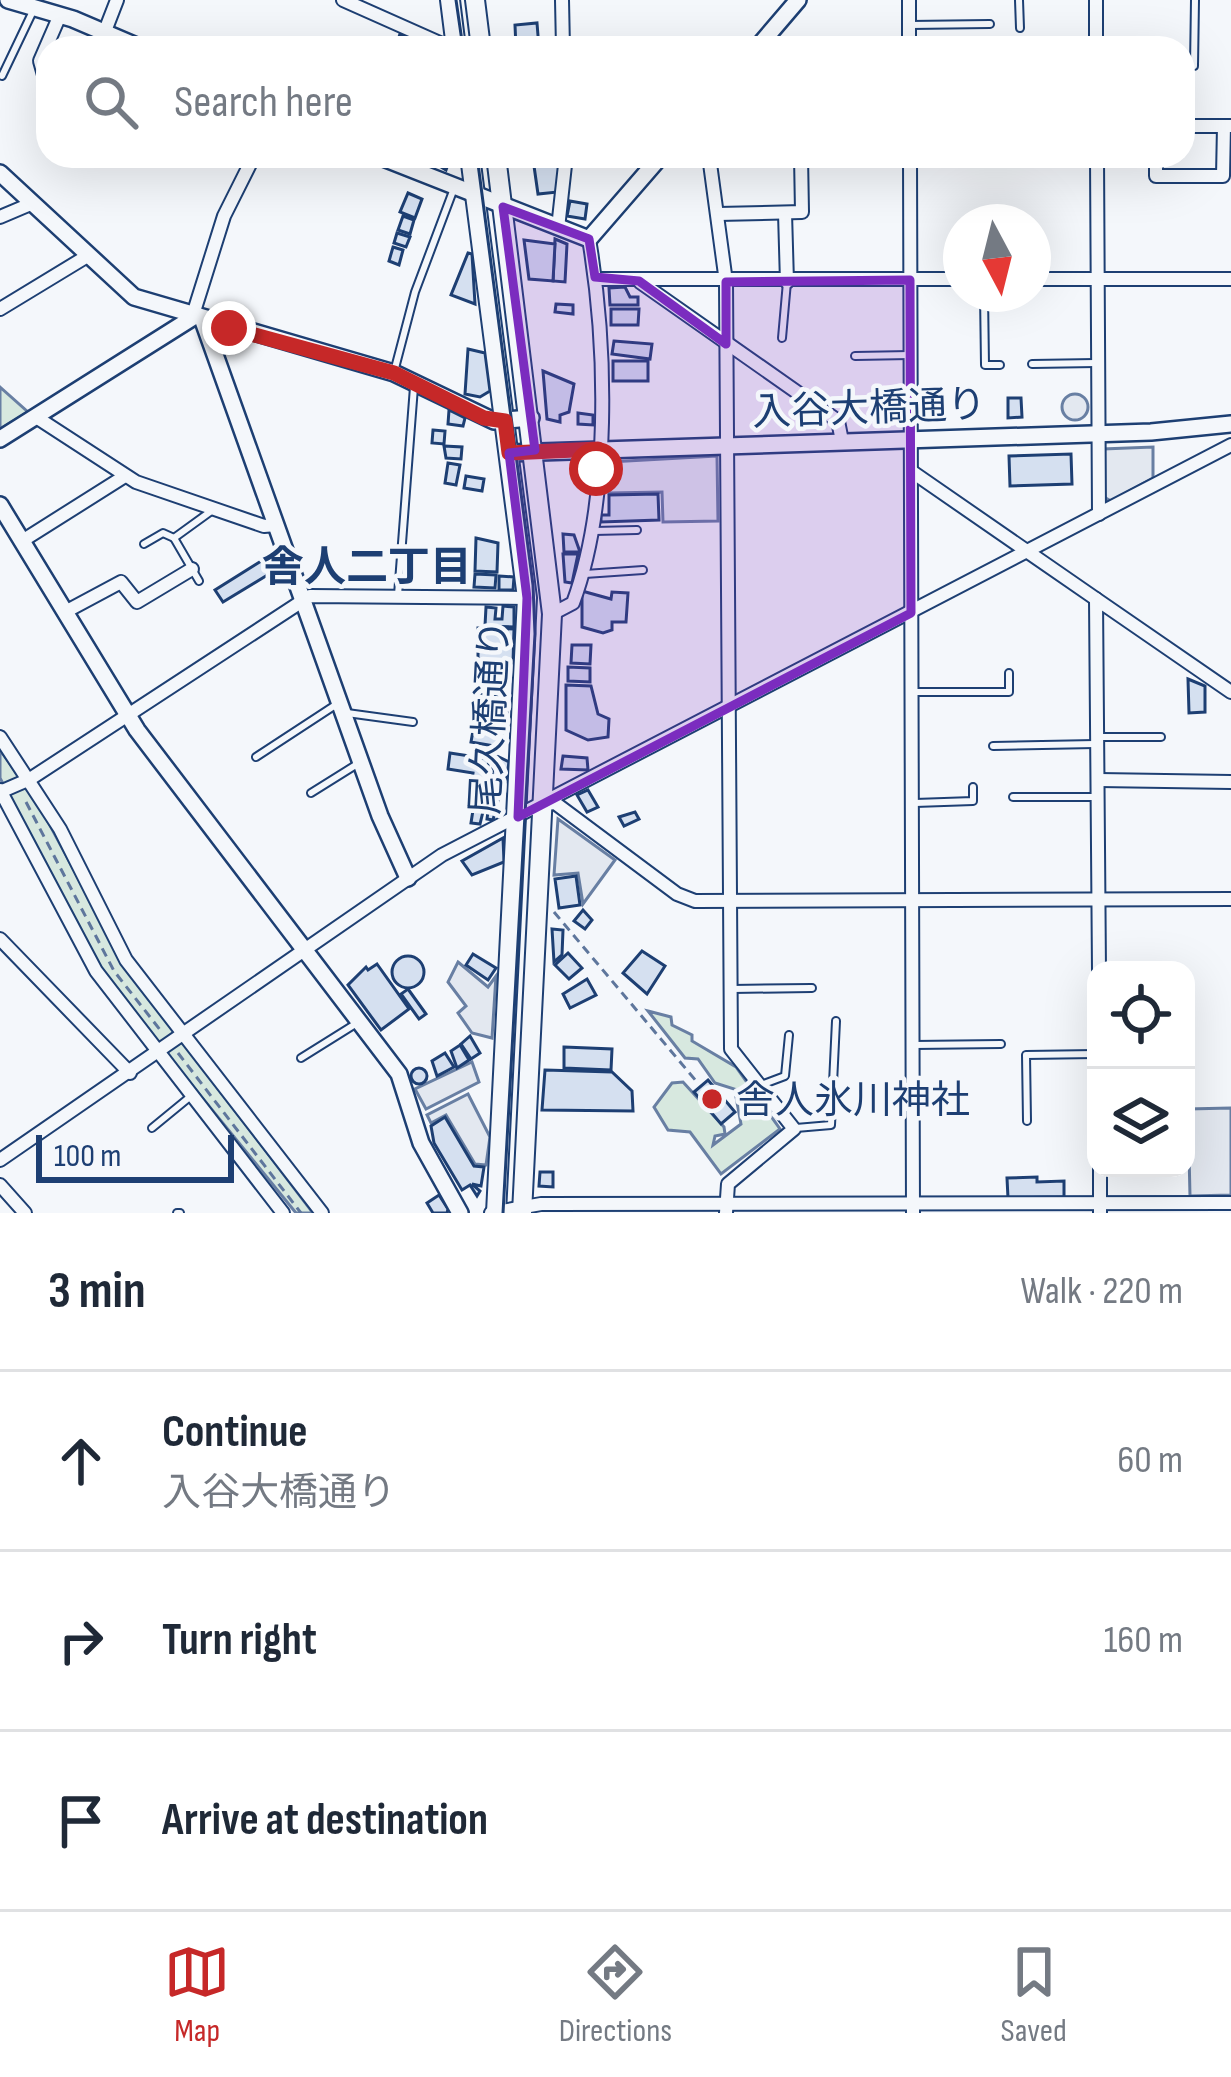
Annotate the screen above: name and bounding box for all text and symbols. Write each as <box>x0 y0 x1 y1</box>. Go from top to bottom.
search box <box>36 36 1195 168</box>
icon: search <box>78 69 144 135</box>
text: Search here <box>174 75 353 130</box>
north arrow <box>943 204 1051 312</box>
route end <box>202 301 256 355</box>
street label: 入谷大橋通り <box>751 382 987 437</box>
route start <box>569 442 623 496</box>
district label: 舎人二丁目 <box>262 543 472 594</box>
street label: 尾久橋通り <box>463 619 520 816</box>
map controls <box>1087 961 1195 1177</box>
button: locate <box>1087 961 1195 1069</box>
button: layers <box>1087 1069 1195 1177</box>
place label: 舎人氷川神社 <box>736 1078 970 1125</box>
marker: 舎人氷川神社 <box>699 1086 725 1112</box>
scale bar <box>36 1129 234 1182</box>
text: 100 m <box>54 1136 121 1176</box>
text: 3 min <box>48 1261 146 1322</box>
text: Walk · 220 m <box>1021 1268 1183 1315</box>
text: Continue <box>162 1405 308 1460</box>
icon: ahead <box>48 1428 114 1494</box>
text: 60 m <box>1117 1437 1183 1484</box>
text: 入谷大橋通り <box>162 1470 396 1517</box>
icon: right <box>48 1608 114 1674</box>
text: Turn right <box>162 1613 317 1668</box>
text: 160 m <box>1104 1617 1183 1664</box>
icon: arrive <box>48 1788 114 1854</box>
text: Arrive at destination <box>162 1793 488 1848</box>
tab: Map <box>164 1939 230 2051</box>
tab: Directions <box>559 1939 672 2051</box>
tab: Saved <box>1001 1939 1067 2051</box>

